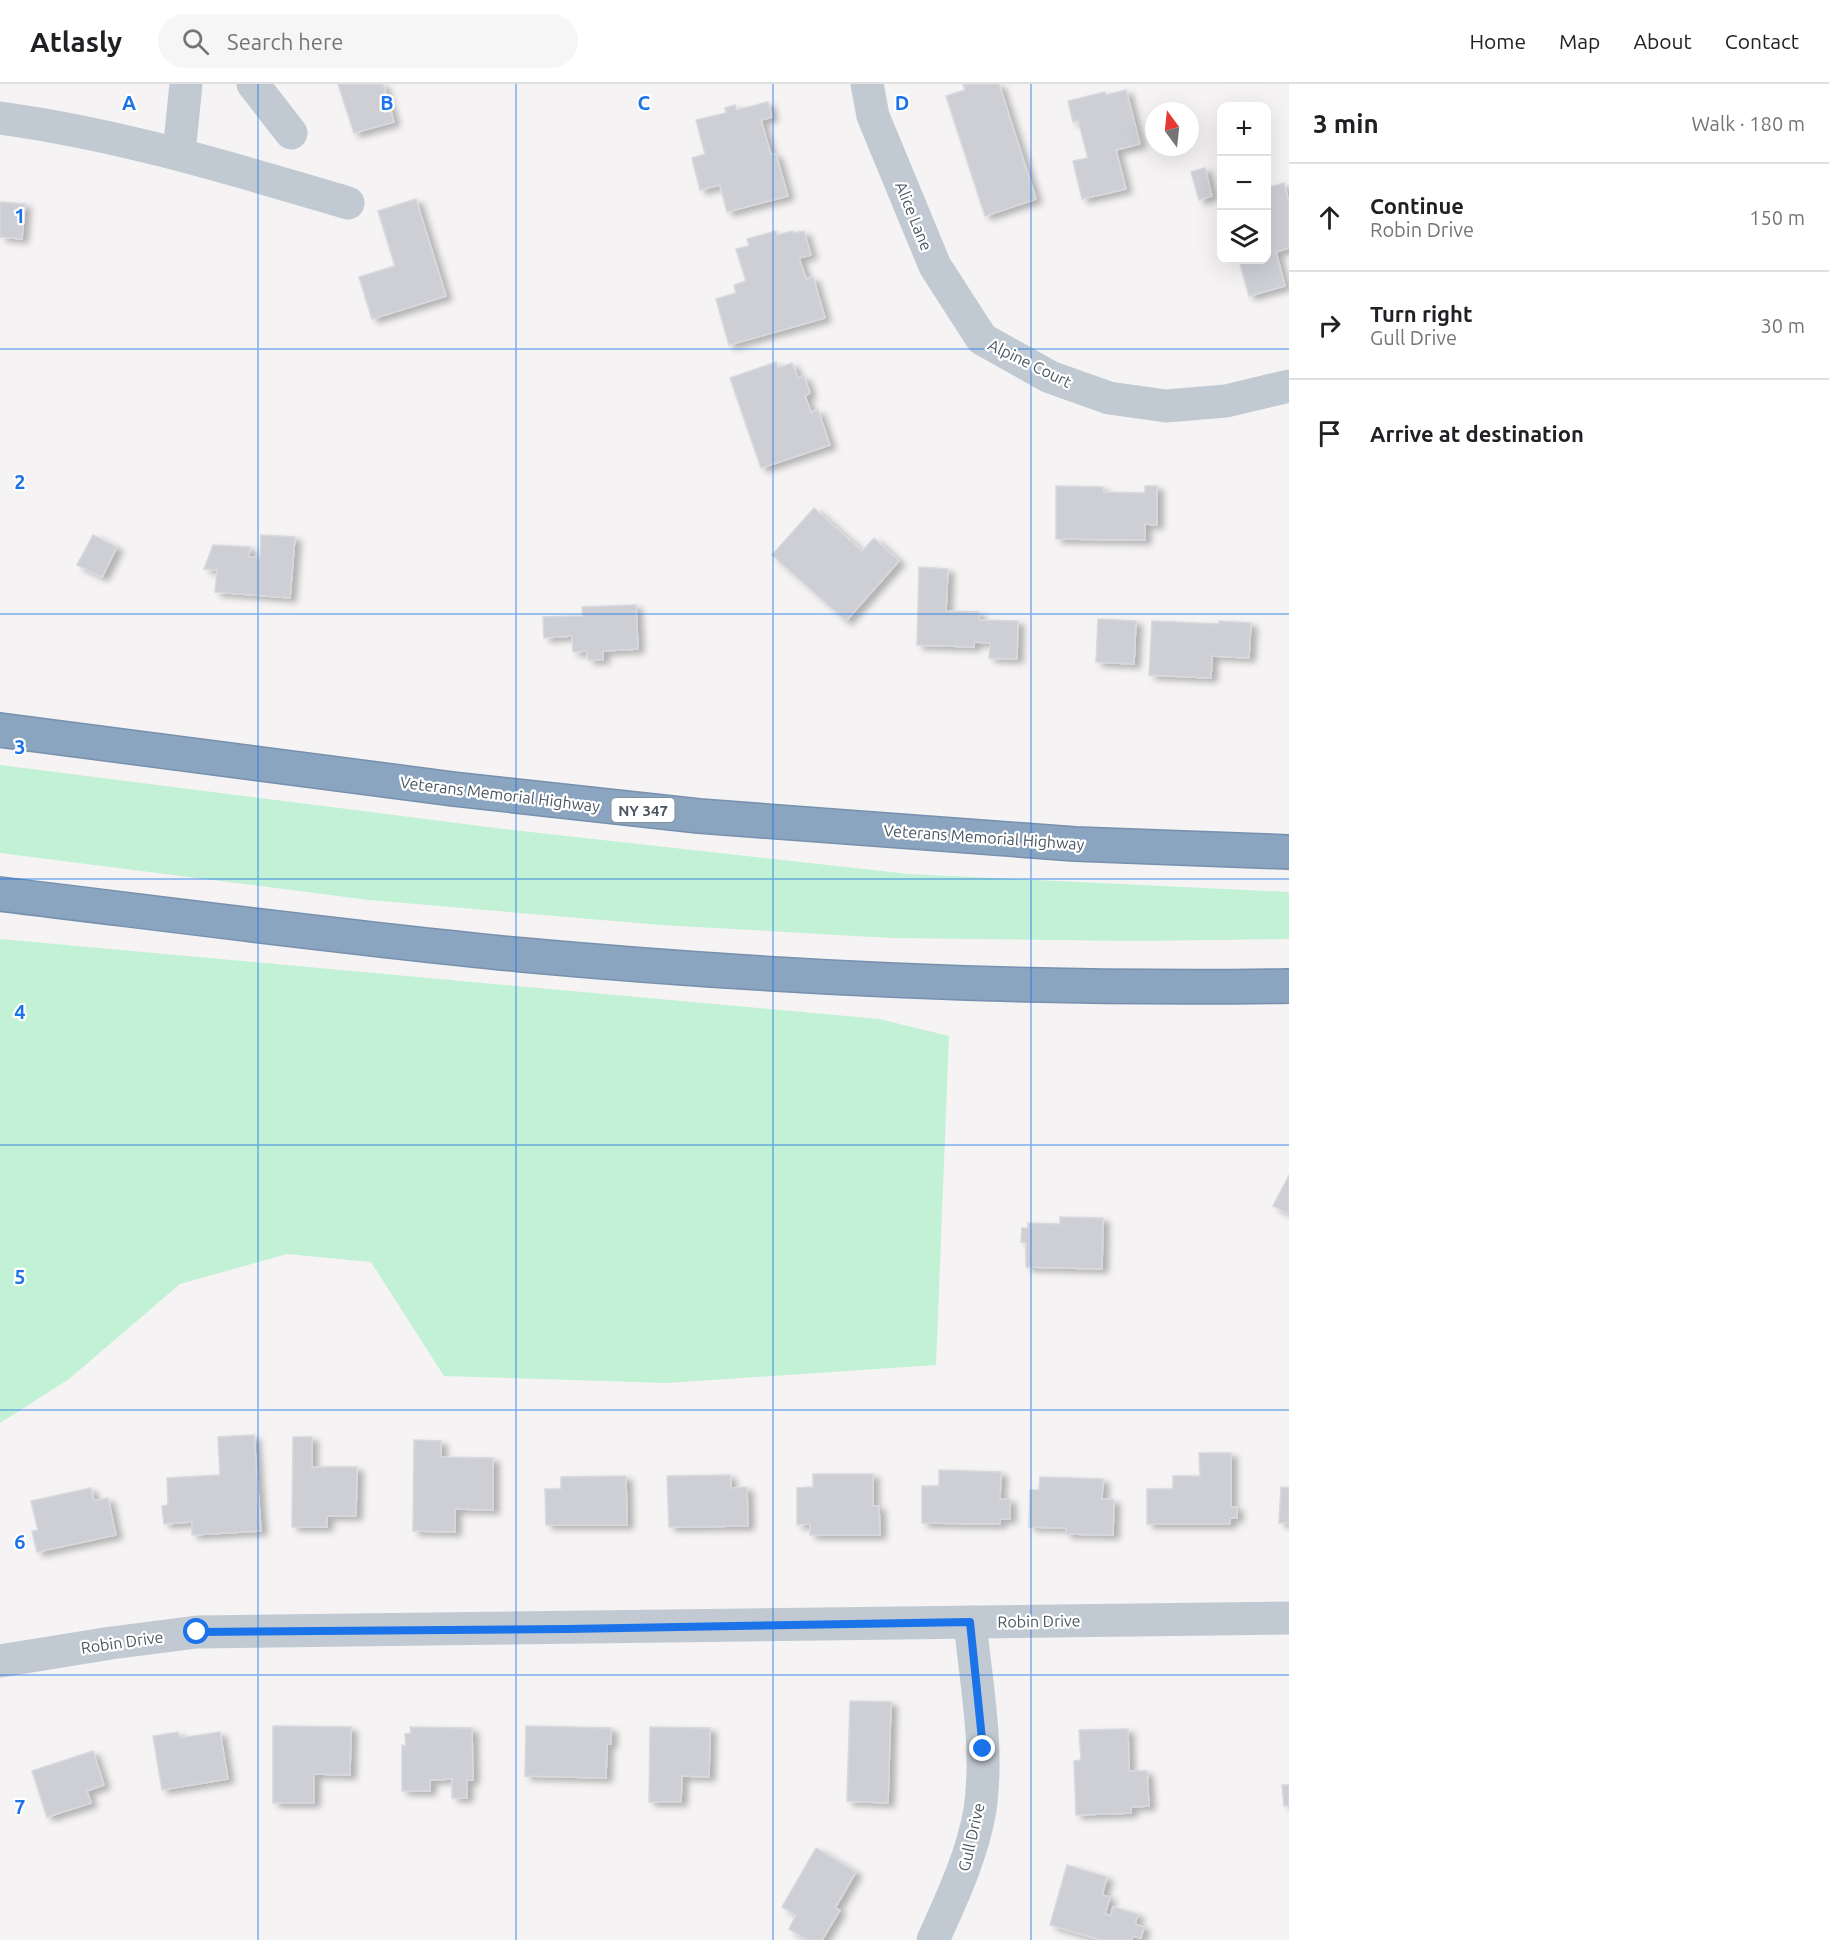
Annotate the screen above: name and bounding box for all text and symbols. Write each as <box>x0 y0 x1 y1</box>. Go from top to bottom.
search box <box>158 14 578 68</box>
icon: search <box>179 25 212 58</box>
text: Atlasly <box>30 26 122 57</box>
text: Search here <box>227 29 343 54</box>
text: Home <box>1469 29 1526 53</box>
text: Map <box>1559 29 1600 53</box>
text: About <box>1633 29 1692 53</box>
text: Contact <box>1725 29 1799 53</box>
text: A <box>122 91 136 114</box>
text: B <box>380 91 394 114</box>
text: C <box>638 91 651 114</box>
text: D <box>895 91 909 114</box>
north arrow <box>1145 102 1199 156</box>
map controls <box>1217 102 1271 264</box>
button: + <box>1217 102 1271 156</box>
text: 3 min <box>1313 109 1379 138</box>
text: Walk · 180 m <box>1692 112 1805 135</box>
button: − <box>1217 156 1271 210</box>
street label: Alice Lane <box>892 179 936 253</box>
text: Continue <box>1370 193 1464 218</box>
icon: ahead <box>1313 201 1346 234</box>
text: 1 <box>14 204 26 227</box>
text: 150 m <box>1749 206 1805 229</box>
button: layers <box>1217 210 1271 264</box>
text: Robin Drive <box>1370 218 1474 241</box>
text: Turn right <box>1370 301 1472 326</box>
icon: right <box>1313 309 1346 342</box>
text: 30 m <box>1761 314 1805 337</box>
text: Gull Drive <box>1370 326 1457 349</box>
street label: Alpine Court <box>986 335 1075 391</box>
icon: arrive <box>1313 417 1346 450</box>
text: Arrive at destination <box>1370 421 1584 446</box>
text: 2 <box>14 470 26 493</box>
text: 3 <box>14 735 26 758</box>
street label: Veterans Memorial Highway <box>399 773 601 815</box>
road number: NY 347 <box>612 798 674 822</box>
street label: Veterans Memorial Highway <box>883 821 1085 853</box>
text: 4 <box>14 1000 26 1023</box>
text: 5 <box>14 1265 26 1288</box>
text: 6 <box>14 1530 26 1553</box>
street label: Robin Drive <box>997 1611 1081 1631</box>
route start <box>183 1618 209 1644</box>
street label: Robin Drive <box>80 1627 164 1657</box>
route end <box>969 1735 995 1761</box>
text: 7 <box>14 1795 26 1818</box>
street label: Gull Drive <box>954 1801 988 1873</box>

